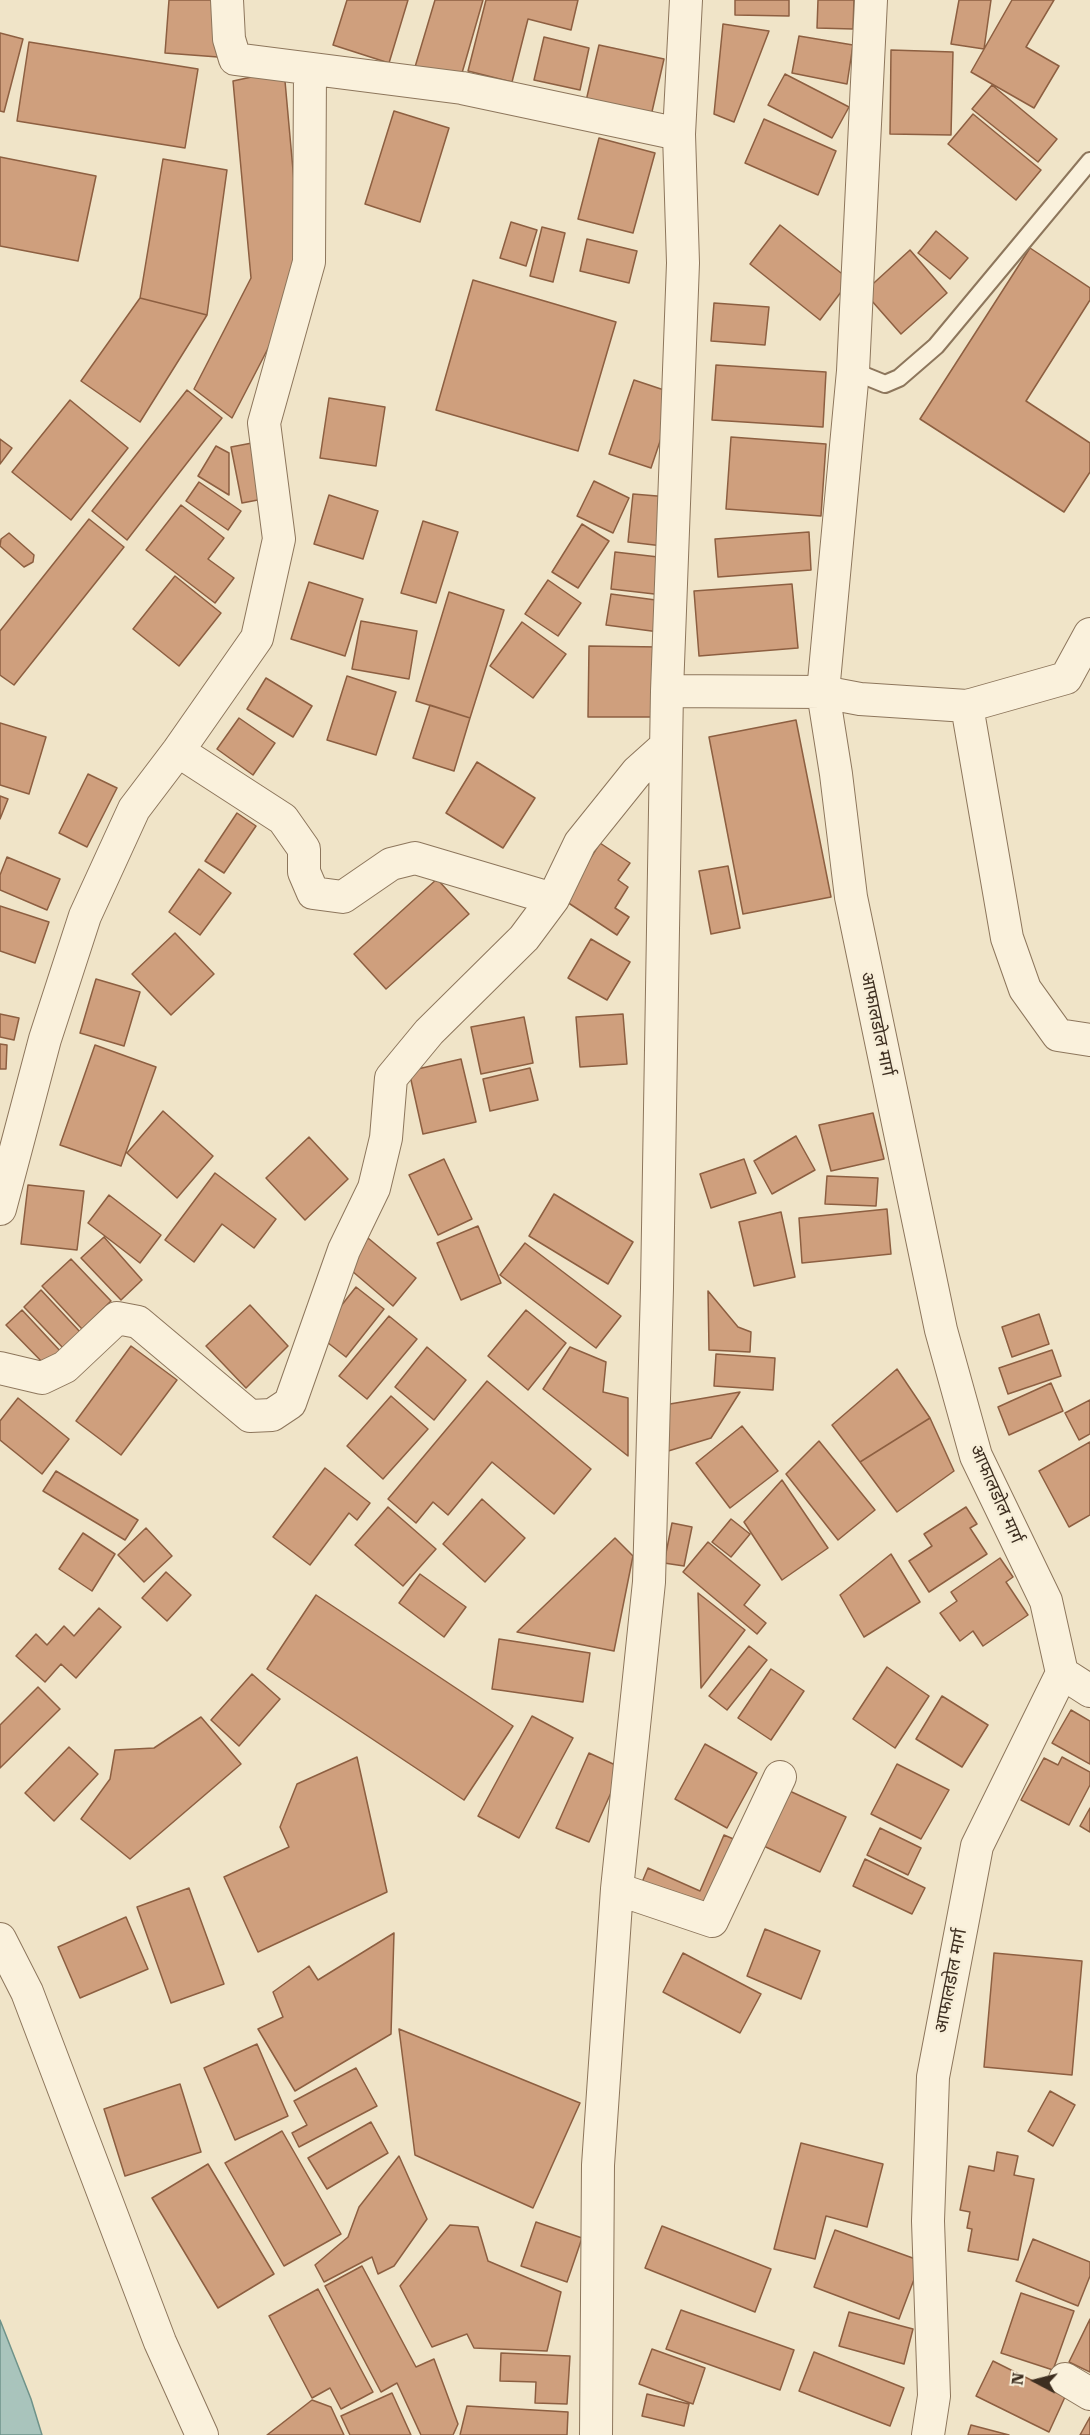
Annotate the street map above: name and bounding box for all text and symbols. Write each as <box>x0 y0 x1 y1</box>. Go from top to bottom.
street label: आफालडोल मार्ग <box>855 970 899 1078</box>
street label: आफालडोल मार्ग <box>965 1441 1027 1547</box>
street label: आफालडोल मार्ग <box>930 1927 972 2035</box>
north arrow <box>1006 2351 1066 2411</box>
text: N <box>1007 2371 1028 2386</box>

